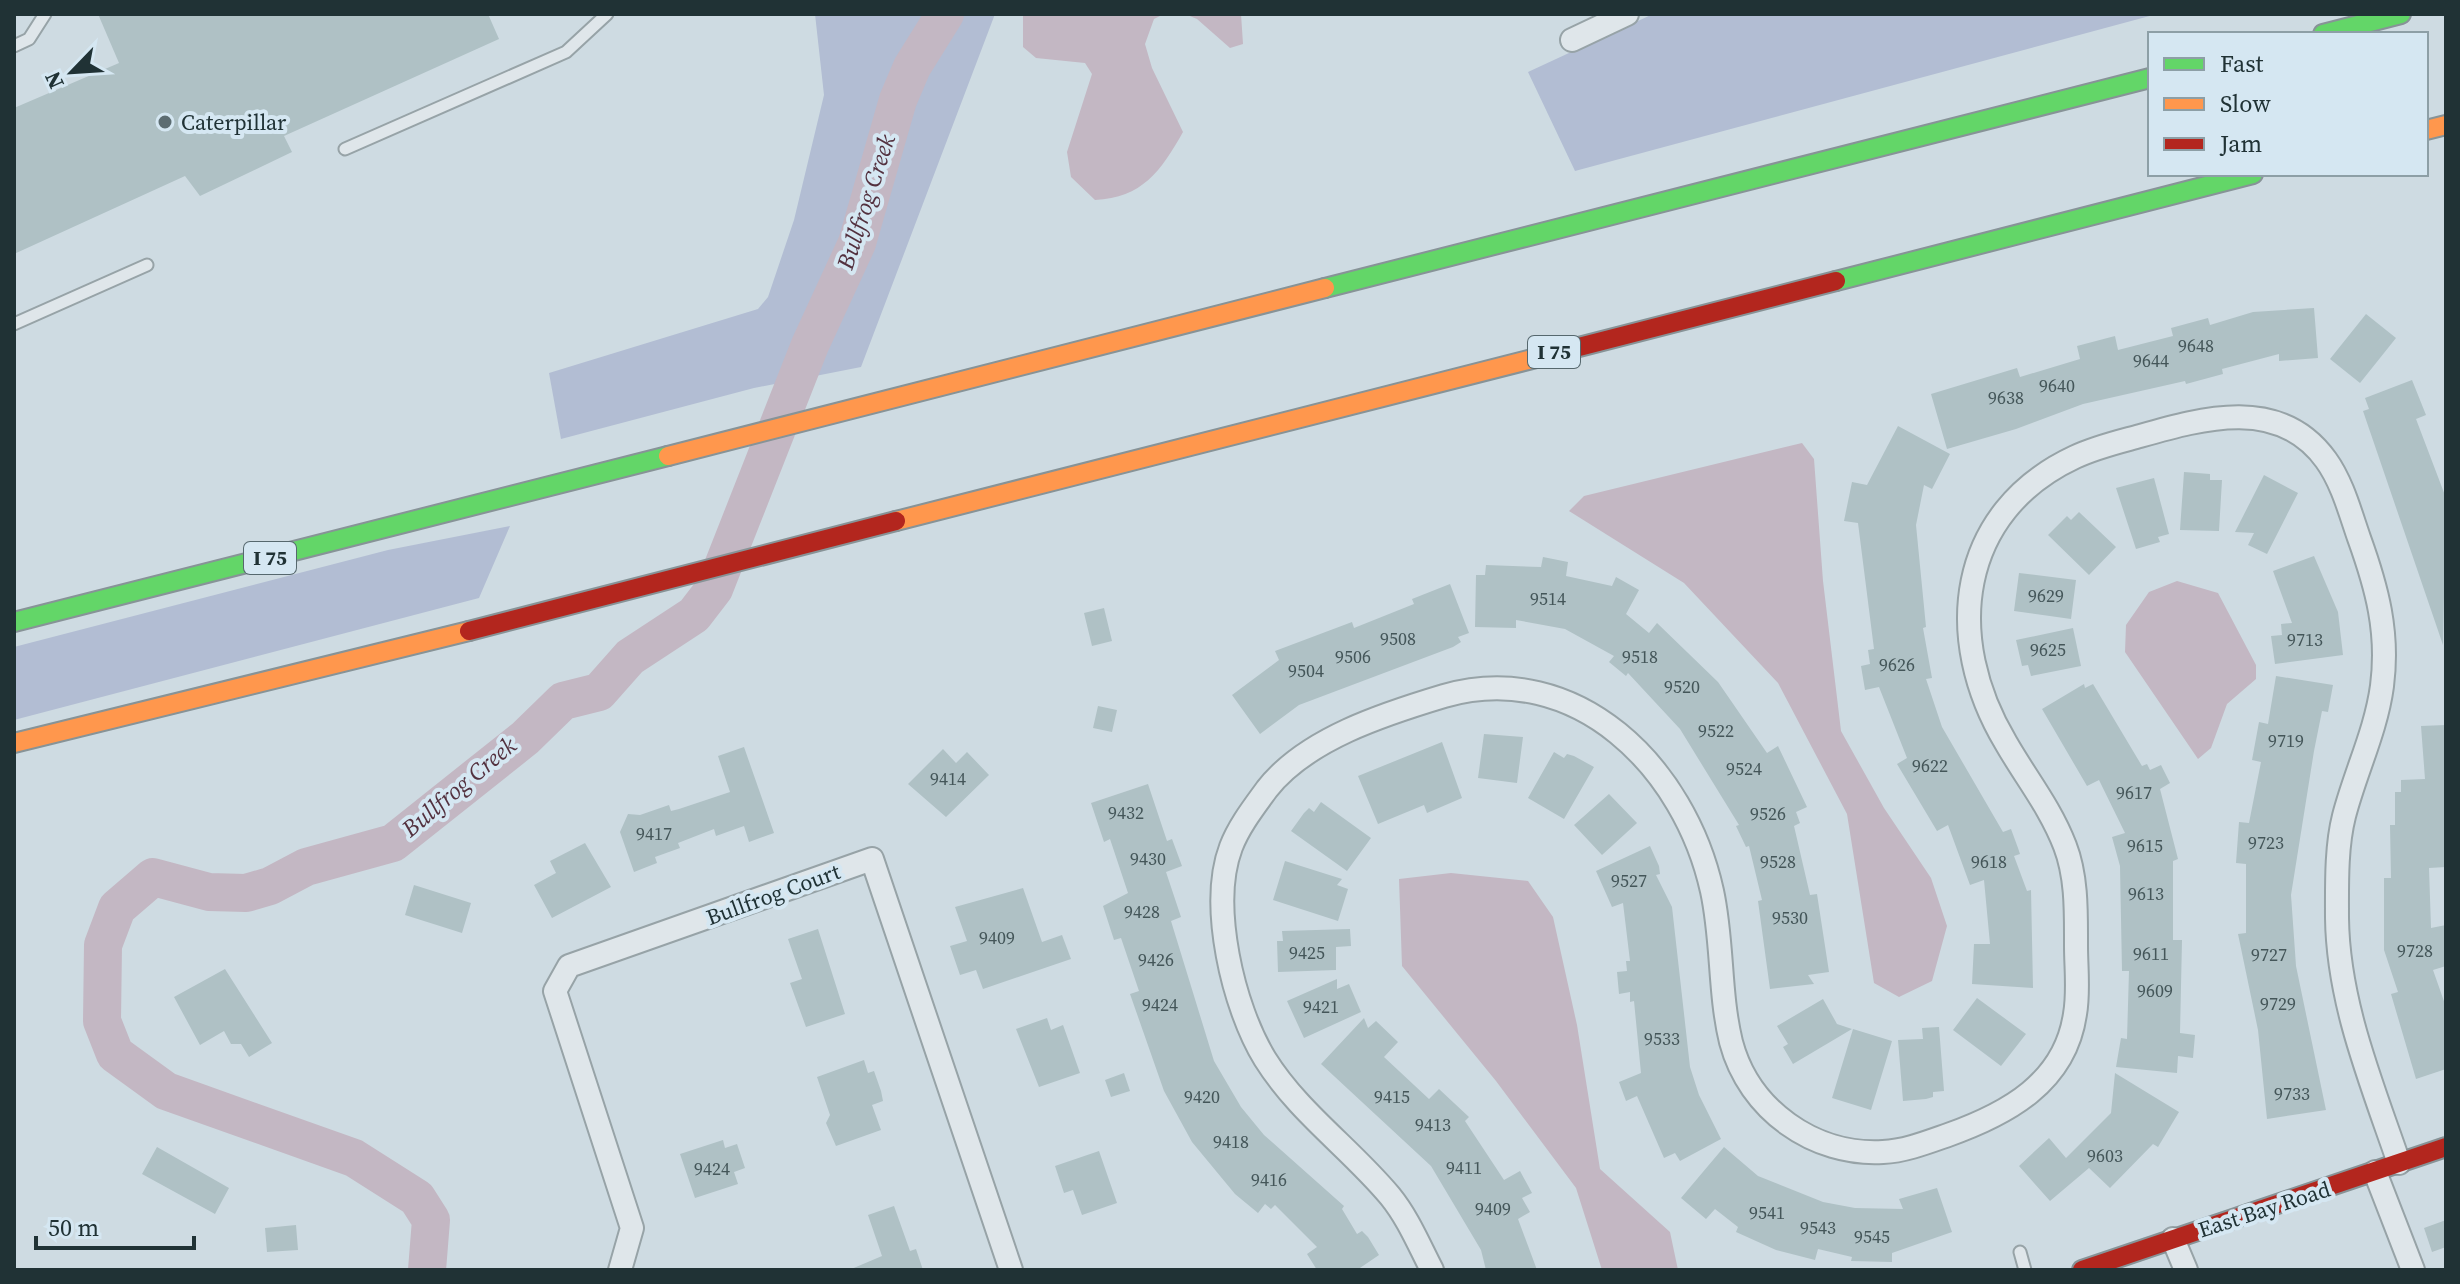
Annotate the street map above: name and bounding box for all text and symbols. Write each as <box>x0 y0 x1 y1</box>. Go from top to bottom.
north arrow <box>32 32 112 112</box>
legend <box>2148 32 2428 176</box>
text: Fast <box>2220 47 2264 80</box>
text: N <box>37 67 71 94</box>
text: Slow <box>2220 87 2271 120</box>
place label: Caterpillar <box>181 107 287 137</box>
marker: Caterpillar <box>156 113 174 131</box>
text: Jam <box>2219 127 2262 160</box>
water label: Bullfrog Creek <box>828 129 903 275</box>
house number: 9648 <box>2178 333 2214 358</box>
road number: I 75 <box>1528 336 1580 368</box>
house number: 9644 <box>2133 348 2169 373</box>
house number: 9640 <box>2039 373 2075 398</box>
house number: 9638 <box>1988 385 2024 410</box>
road number: I 75 <box>244 542 296 574</box>
house number: 9629 <box>2028 583 2064 608</box>
house number: 9514 <box>1530 586 1566 611</box>
house number: 9508 <box>1380 626 1416 651</box>
house number: 9713 <box>2287 627 2323 652</box>
house number: 9625 <box>2030 637 2066 662</box>
house number: 9506 <box>1335 644 1371 669</box>
house number: 9518 <box>1622 644 1658 669</box>
house number: 9626 <box>1879 652 1915 677</box>
house number: 9504 <box>1288 658 1324 683</box>
house number: 9520 <box>1664 674 1700 699</box>
house number: 9522 <box>1698 718 1734 743</box>
house number: 9719 <box>2268 728 2304 753</box>
water label: Bullfrog Creek <box>394 729 523 845</box>
house number: 9622 <box>1912 753 1948 778</box>
house number: 9524 <box>1726 756 1762 781</box>
house number: 9414 <box>930 766 966 791</box>
house number: 9617 <box>2116 780 2152 805</box>
house number: 9432 <box>1108 800 1144 825</box>
house number: 9526 <box>1750 801 1786 826</box>
house number: 9417 <box>636 821 672 846</box>
house number: 9723 <box>2248 830 2284 855</box>
house number: 9615 <box>2127 833 2163 858</box>
house number: 9430 <box>1130 846 1166 871</box>
house number: 9528 <box>1760 849 1796 874</box>
house number: 9618 <box>1971 849 2007 874</box>
street label: Bullfrog Court <box>702 856 845 932</box>
house number: 9527 <box>1611 868 1647 893</box>
house number: 9613 <box>2128 881 2164 906</box>
house number: 9428 <box>1124 899 1160 924</box>
house number: 9530 <box>1772 905 1808 930</box>
house number: 9409 <box>979 925 1015 950</box>
house number: 9728 <box>2397 938 2433 963</box>
house number: 9425 <box>1289 940 1325 965</box>
house number: 9611 <box>2133 941 2169 966</box>
house number: 9727 <box>2251 942 2287 967</box>
house number: 9426 <box>1138 947 1174 972</box>
house number: 9609 <box>2137 978 2173 1003</box>
house number: 9729 <box>2260 991 2296 1016</box>
house number: 9424 <box>1142 992 1178 1017</box>
house number: 9421 <box>1303 994 1339 1019</box>
house number: 9533 <box>1644 1026 1680 1051</box>
house number: 9733 <box>2274 1081 2310 1106</box>
house number: 9420 <box>1184 1084 1220 1109</box>
house number: 9415 <box>1374 1084 1410 1109</box>
house number: 9413 <box>1415 1112 1451 1137</box>
house number: 9418 <box>1213 1129 1249 1154</box>
house number: 9603 <box>2087 1143 2123 1168</box>
house number: 9411 <box>1446 1155 1482 1180</box>
house number: 9424 <box>694 1156 730 1181</box>
house number: 9416 <box>1251 1167 1287 1192</box>
street label: East Bay Road <box>2194 1173 2334 1244</box>
house number: 9409 <box>1475 1196 1511 1221</box>
scale bar <box>36 1200 194 1250</box>
house number: 9541 <box>1749 1200 1785 1225</box>
text: 50 m <box>48 1211 99 1244</box>
house number: 9543 <box>1800 1215 1836 1240</box>
house number: 9545 <box>1854 1224 1890 1249</box>

